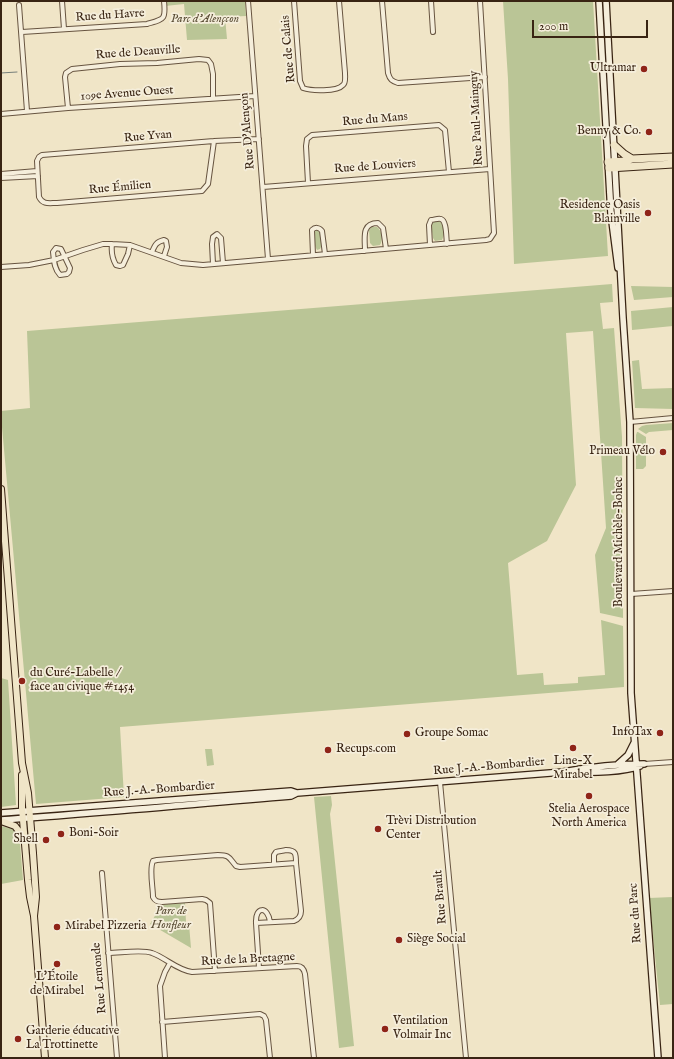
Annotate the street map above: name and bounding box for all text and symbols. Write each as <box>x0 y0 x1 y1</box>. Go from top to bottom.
street label: Rue du Havre <box>75 6 145 26</box>
scale bar <box>534 12 650 38</box>
park label: Parc d'Alençcon <box>171 13 239 27</box>
street label: Rue de Calais <box>279 15 299 83</box>
text: 200 m <box>539 19 568 34</box>
street label: Rue de Deauville <box>95 43 181 63</box>
place label: Ultramar <box>590 62 636 76</box>
marker: Ultramar <box>639 64 649 74</box>
street label: Rue Paul-Mainguy <box>467 70 487 166</box>
street label: 109e Avenue Ouest <box>80 84 174 104</box>
street label: Rue D'Alençon <box>237 92 259 170</box>
street label: Rue du Mans <box>342 110 408 130</box>
place label: Benny & Co. <box>577 125 641 139</box>
marker: Benny & Co. <box>644 127 654 137</box>
street label: Rue Yvan <box>123 128 173 146</box>
street label: Rue de Louviers <box>334 157 416 177</box>
street label: Rue Émilien <box>88 178 152 198</box>
place label: Residence Oasis Blainville <box>560 199 640 227</box>
marker: Residence Oasis Blainville <box>643 208 653 218</box>
place label: Primeau Vélo <box>589 445 655 459</box>
marker: Primeau Vélo <box>658 447 668 457</box>
street label: Boulevard Michèle-Bohec <box>613 477 627 607</box>
place label: du Curé-Labelle / face au civique #1454 <box>30 667 134 695</box>
marker: du Curé-Labelle / face au civique #1454 <box>17 676 27 686</box>
place label: InfoTax <box>612 726 652 740</box>
place label: Groupe Somac <box>415 727 488 741</box>
marker: InfoTax <box>655 728 665 738</box>
marker: Groupe Somac <box>402 729 412 739</box>
place label: Recups.com <box>336 743 396 757</box>
marker: Line-X Mirabel <box>568 743 578 753</box>
marker: Recups.com <box>323 745 333 755</box>
street label: Rue J.-A.-Bombardier <box>433 755 545 779</box>
place label: Line-X Mirabel <box>553 755 593 783</box>
street label: Rue J.-A.-Bombardier <box>103 779 215 801</box>
marker: Stelia Aerospace North America <box>584 791 594 801</box>
place label: Stelia Aerospace North America <box>548 803 630 831</box>
place label: Trèvi Distribution Center <box>386 815 476 843</box>
marker: Trèvi Distribution Center <box>373 824 383 834</box>
place label: Boni-Soir <box>69 827 119 841</box>
marker: Boni-Soir <box>56 829 66 839</box>
place label: Shell <box>13 833 38 847</box>
marker: Shell <box>41 835 51 845</box>
street label: Rue Brault <box>431 869 451 925</box>
street label: Rue du Parc <box>627 882 645 944</box>
park label: Parc de Honfleur <box>151 905 191 933</box>
place label: Mirabel Pizzeria <box>65 920 146 934</box>
marker: Mirabel Pizzeria <box>52 922 62 932</box>
place label: Siège Social <box>407 933 466 947</box>
marker: Siège Social <box>394 935 404 945</box>
street label: Rue Lemonde <box>90 942 110 1014</box>
street label: Rue de la Bretagne <box>200 950 296 970</box>
marker: L'Étoile de Mirabel <box>52 959 62 969</box>
place label: L'Étoile de Mirabel <box>30 971 84 999</box>
place label: Ventilation Volmair Inc <box>393 1015 451 1043</box>
marker: Ventilation Volmair Inc <box>380 1024 390 1034</box>
place label: Garderie éducative La Trottinette <box>26 1025 119 1053</box>
marker: Garderie éducative La Trottinette <box>13 1034 23 1044</box>

